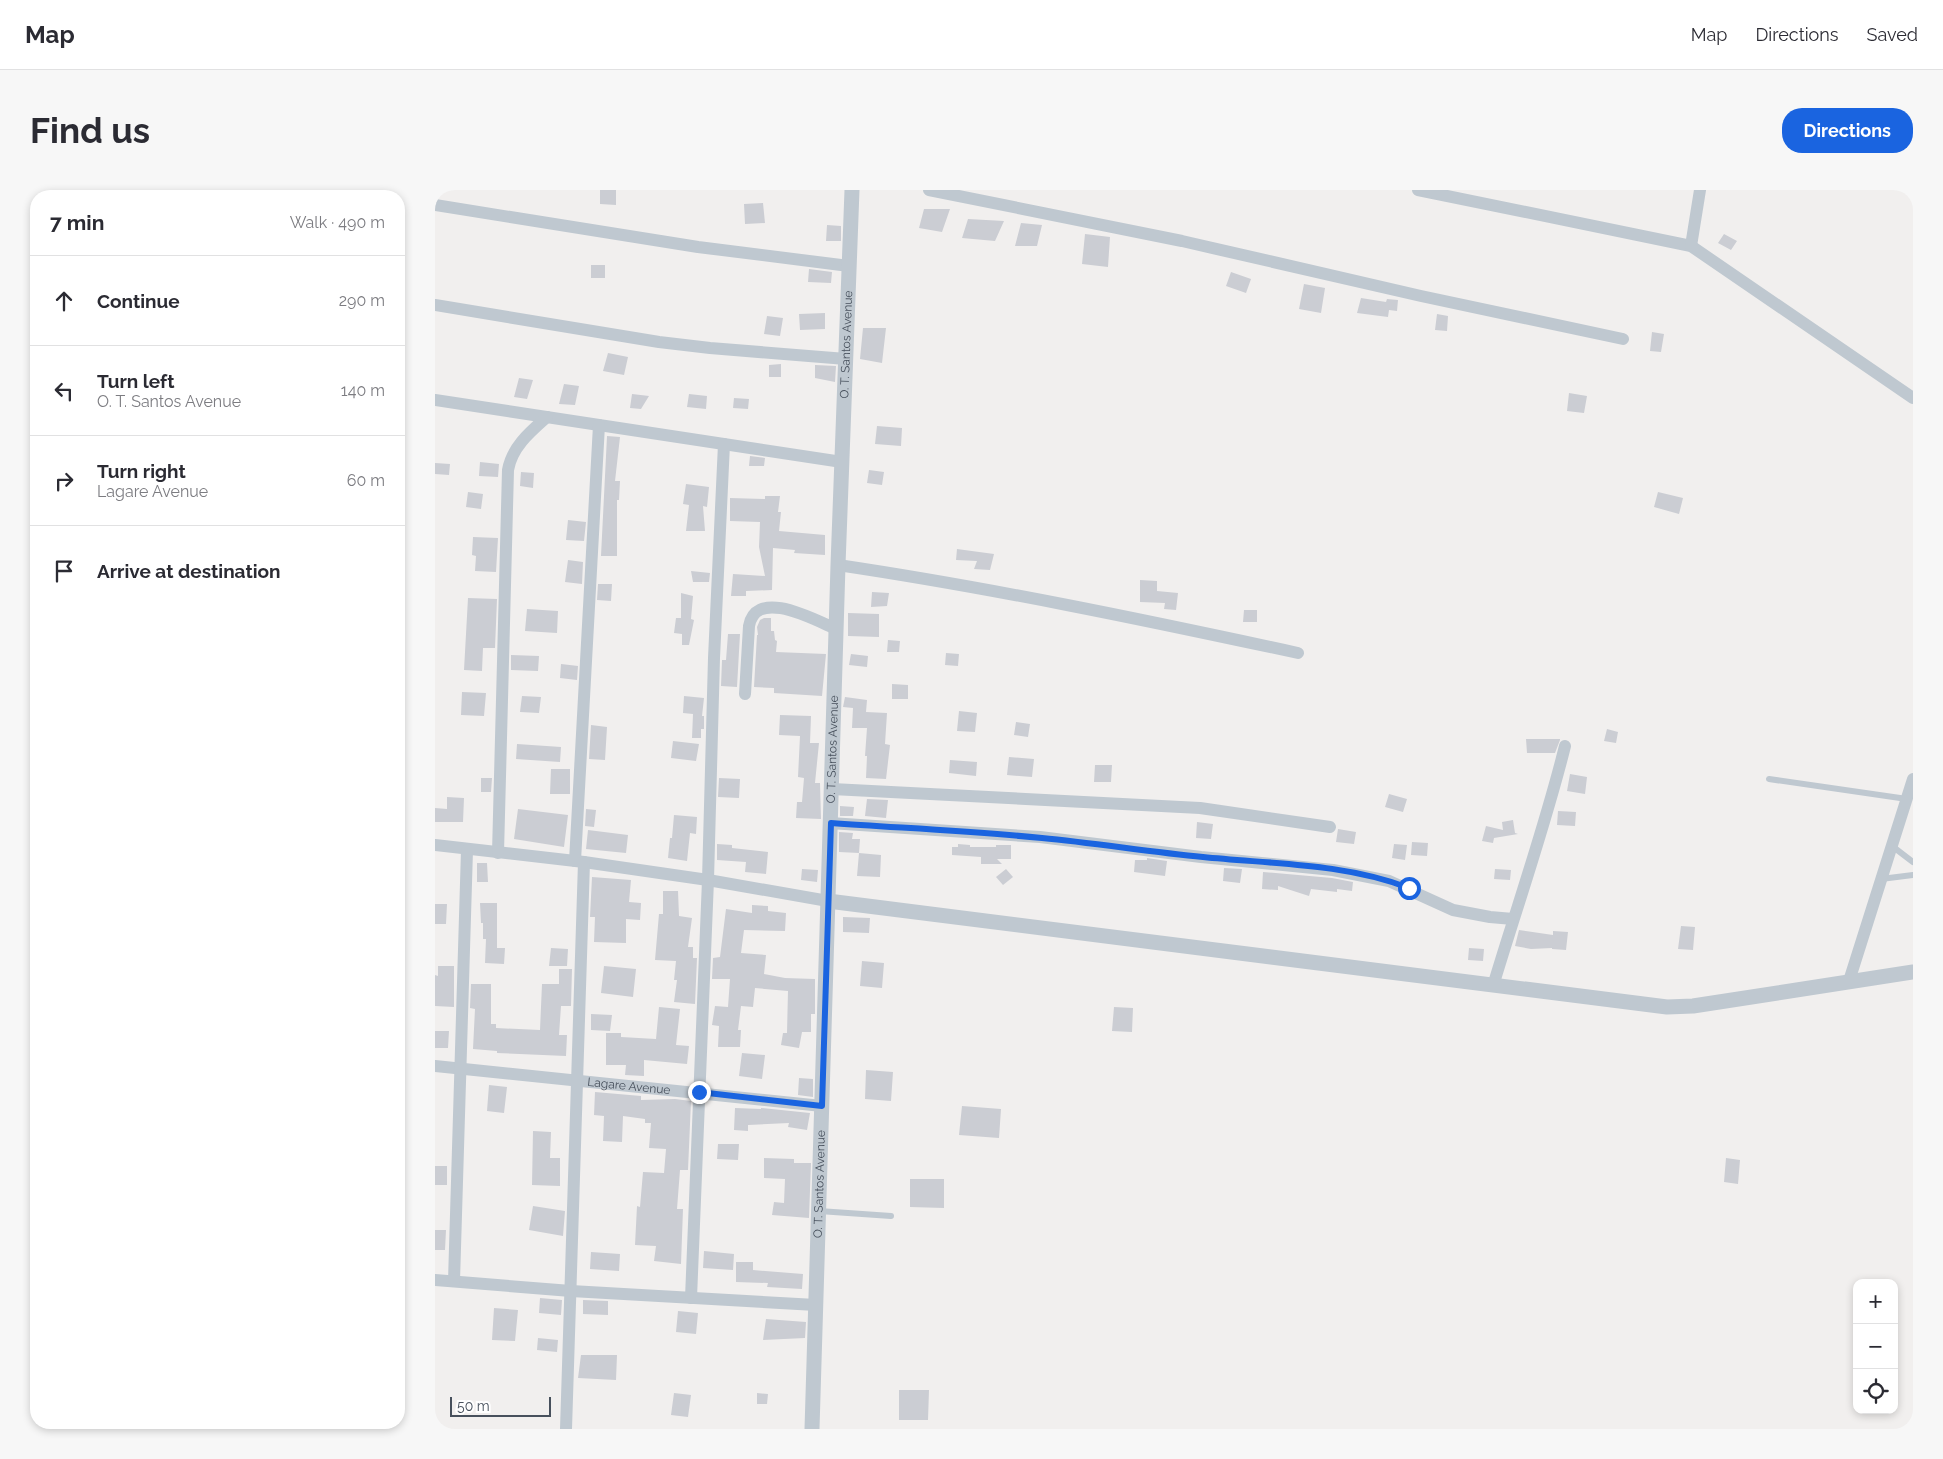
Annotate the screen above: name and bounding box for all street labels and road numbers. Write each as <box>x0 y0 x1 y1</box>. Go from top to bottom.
street label: O. T. Santos Avenue <box>837 290 855 399</box>
street label: O. T. Santos Avenue <box>824 695 841 804</box>
street label: Lagare Avenue <box>587 1075 671 1097</box>
street label: O. T. Santos Avenue <box>811 1130 828 1238</box>

